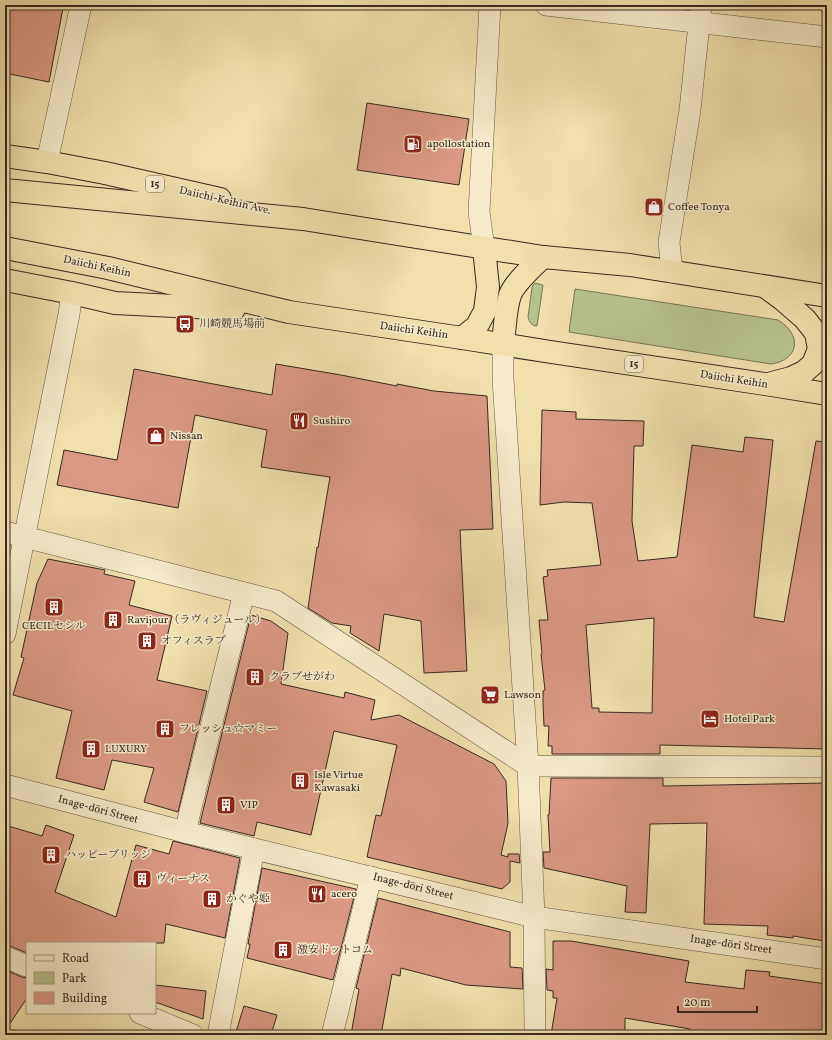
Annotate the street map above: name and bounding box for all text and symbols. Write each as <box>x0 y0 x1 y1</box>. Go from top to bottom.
fuel station icon: apollostation <box>402 133 424 155</box>
place label: apollostation <box>427 137 491 152</box>
road number: 15 <box>146 176 164 192</box>
street label: Daiichi-Keihin Ave. <box>178 183 273 219</box>
shop icon: Coffee Tonya <box>643 196 665 218</box>
place label: Coffee Tonya <box>668 200 730 215</box>
street label: Daiichi Keihin <box>62 253 133 282</box>
bus stop icon: 川崎競馬場前 <box>174 313 196 335</box>
place label: 川崎競馬場前 <box>199 317 265 332</box>
street label: Daiichi Keihin <box>379 319 450 343</box>
road number: 15 <box>625 356 643 372</box>
street label: Daiichi Keihin <box>699 367 770 393</box>
restaurant icon: Sushiro <box>288 410 310 432</box>
place label: Sushiro <box>313 414 350 429</box>
shop icon: Nissan <box>145 425 167 447</box>
place label: Nissan <box>170 429 203 444</box>
building icon: CECILセシル <box>43 596 65 618</box>
building icon: Ravijour（ラヴィジュール） <box>102 609 124 631</box>
place label: Ravijour（ラヴィジュール） <box>127 613 266 628</box>
place label: CECILセシル <box>22 619 86 634</box>
building icon: オフィスラブ <box>136 630 158 652</box>
place label: オフィスラブ <box>161 634 226 649</box>
building icon: クラブせがわ <box>244 666 266 688</box>
place label: クラブせがわ <box>269 670 335 685</box>
supermarket icon: Lawson <box>479 684 501 706</box>
place label: Lawson <box>504 688 541 703</box>
hotel icon: Hotel Park <box>699 708 721 730</box>
place label: Hotel Park <box>724 712 775 727</box>
building icon: フレッシュ☆マミー <box>154 718 176 740</box>
place label: フレッシュ☆マミー <box>179 722 277 737</box>
building icon: LUXURY <box>80 738 102 760</box>
place label: LUXURY <box>105 742 147 757</box>
place label: Isle Virtue Kawasaki <box>314 768 363 796</box>
building icon: Isle Virtue Kawasaki <box>289 770 311 792</box>
street label: Inage-dōri Street <box>56 792 140 828</box>
building icon: VIP <box>215 794 237 816</box>
place label: VIP <box>240 798 258 813</box>
building icon: ハッピーブリッジ <box>40 844 62 866</box>
place label: ハッピーブリッジ <box>65 848 151 863</box>
building icon: ヴィーナス <box>131 868 153 890</box>
street label: Inage-dōri Street <box>371 870 455 904</box>
place label: ヴィーナス <box>156 872 210 887</box>
restaurant icon: acero <box>306 883 328 905</box>
place label: acero <box>331 887 357 902</box>
building icon: かぐや姫 <box>201 888 223 910</box>
place label: かぐや姫 <box>226 892 270 907</box>
street label: Inage-dōri Street <box>689 932 773 958</box>
building icon: 激安ドットコム <box>272 939 294 961</box>
legend <box>26 942 156 1014</box>
place label: 激安ドットコム <box>297 943 373 958</box>
text: Road <box>62 951 89 967</box>
text: Park <box>62 971 87 987</box>
scale bar <box>678 988 757 1014</box>
text: Building <box>62 991 107 1007</box>
text: 20 m <box>684 995 711 1011</box>

